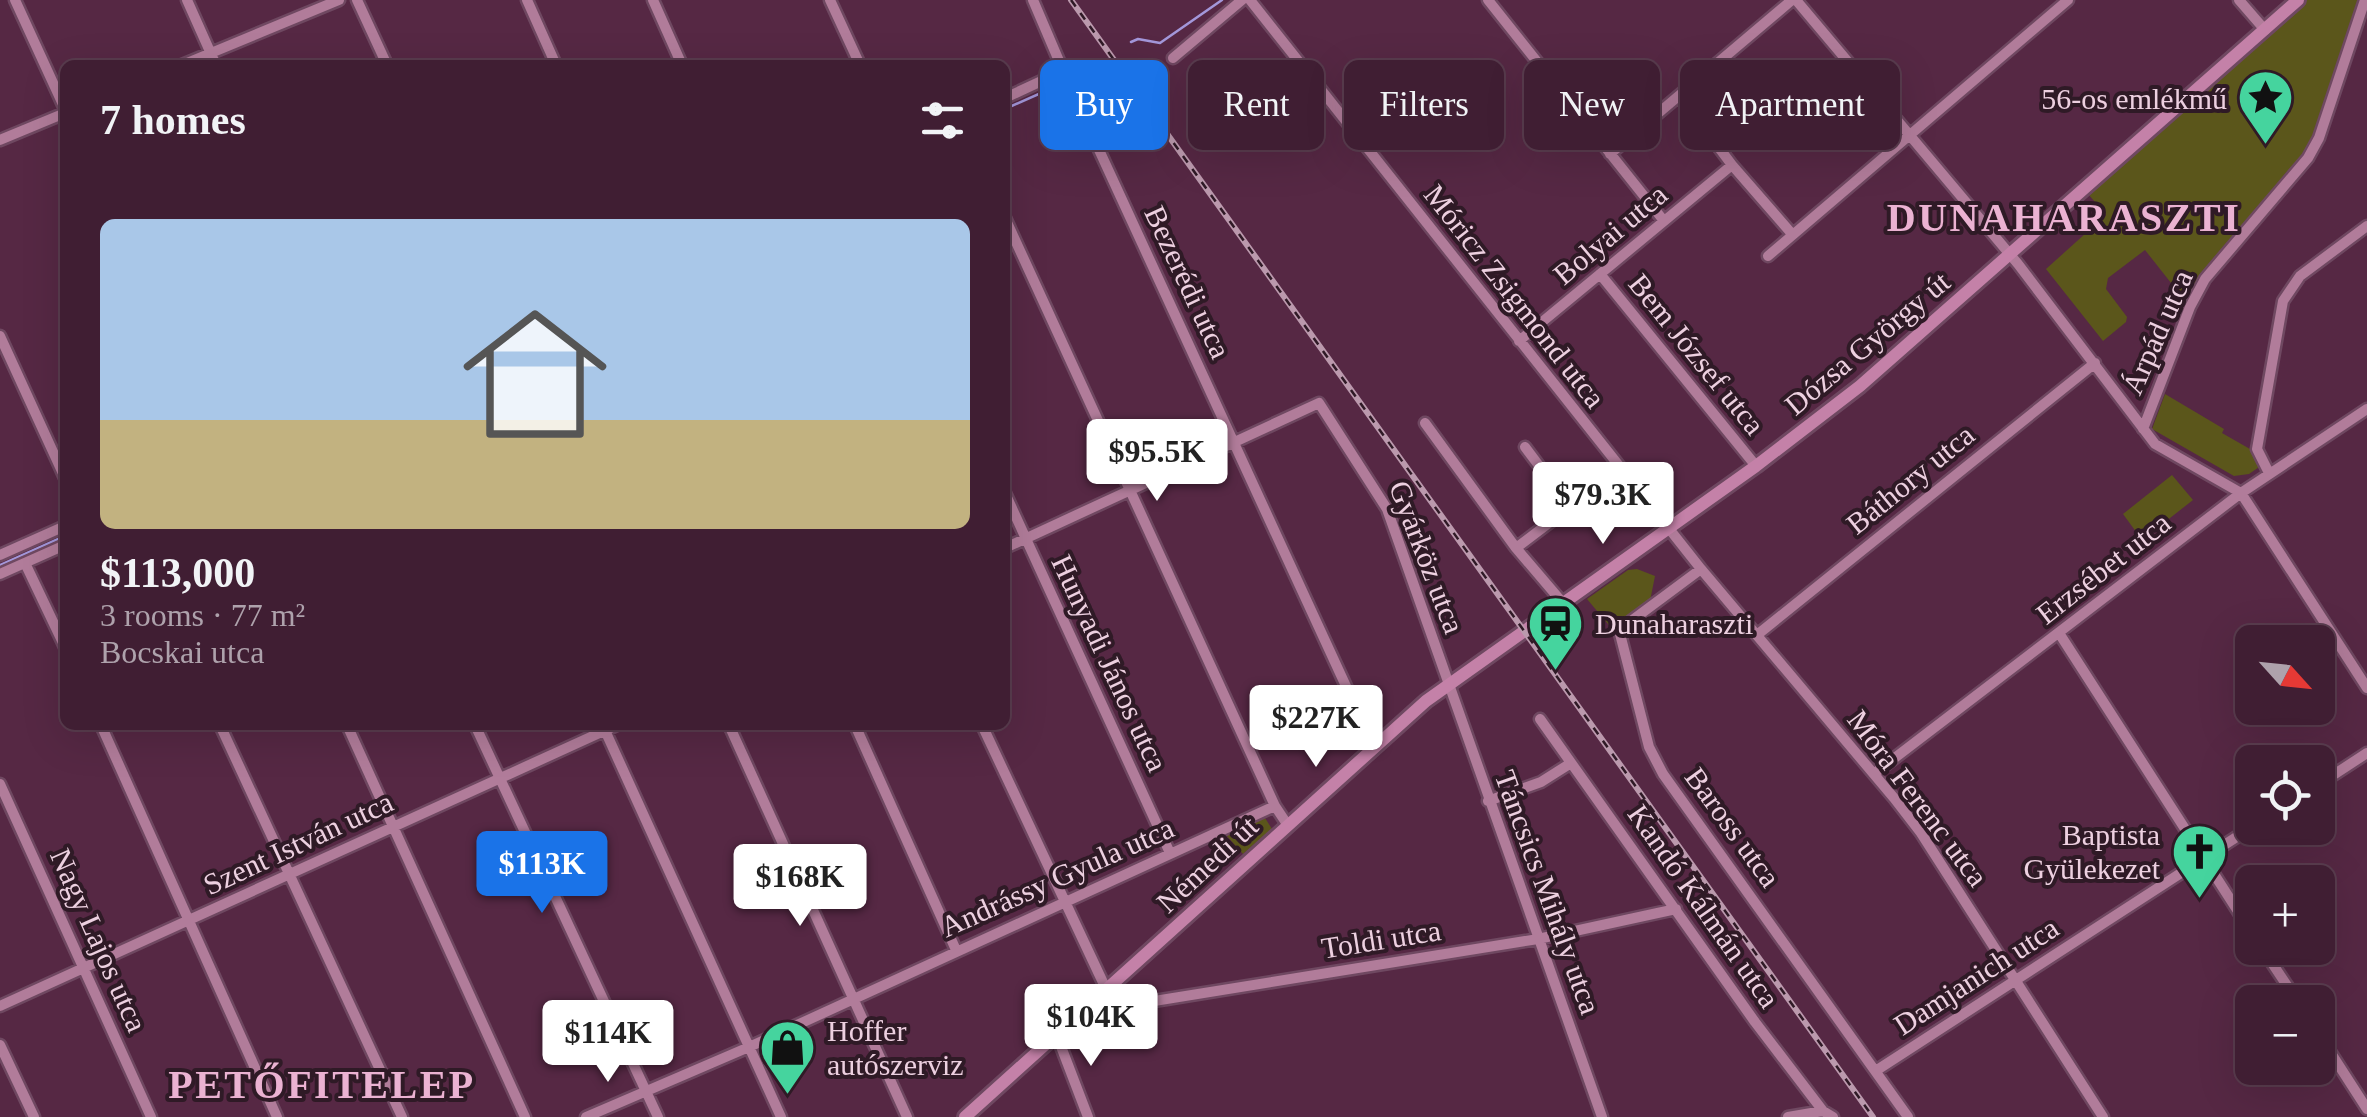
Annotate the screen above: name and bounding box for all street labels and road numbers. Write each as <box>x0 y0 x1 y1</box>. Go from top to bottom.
street label: Bolyai utca <box>1547 177 1673 291</box>
street label: Móricz Zsigmond utca <box>1418 178 1612 414</box>
street label: Bezerédi utca <box>1138 201 1238 363</box>
street label: Dózsa György út <box>1778 264 1956 421</box>
street label: Árpád utca <box>2115 265 2199 399</box>
street label: Bem József utca <box>1622 267 1772 441</box>
street label: Báthory utca <box>1840 418 1980 540</box>
street label: Gyárköz utca <box>1383 476 1471 638</box>
street label: Erzsébet utca <box>2030 506 2176 630</box>
street label: Hunyadi János utca <box>1045 550 1175 776</box>
street label: Móra Ferenc utca <box>1841 704 1995 892</box>
street label: Baross utca <box>1679 761 1787 893</box>
street label: Táncsics Mihály utca <box>1489 766 1607 1018</box>
street label: Szent István utca <box>198 785 398 901</box>
street label: Kandó Kálmán utca <box>1622 798 1786 1014</box>
street label: Némedi út <box>1150 809 1265 919</box>
street label: Andrássy Gyula utca <box>935 811 1179 943</box>
street label: Nagy Lajos utca <box>44 843 154 1037</box>
street label: Damjanich utca <box>1888 911 2064 1041</box>
street label: Toldi utca <box>1319 913 1443 965</box>

